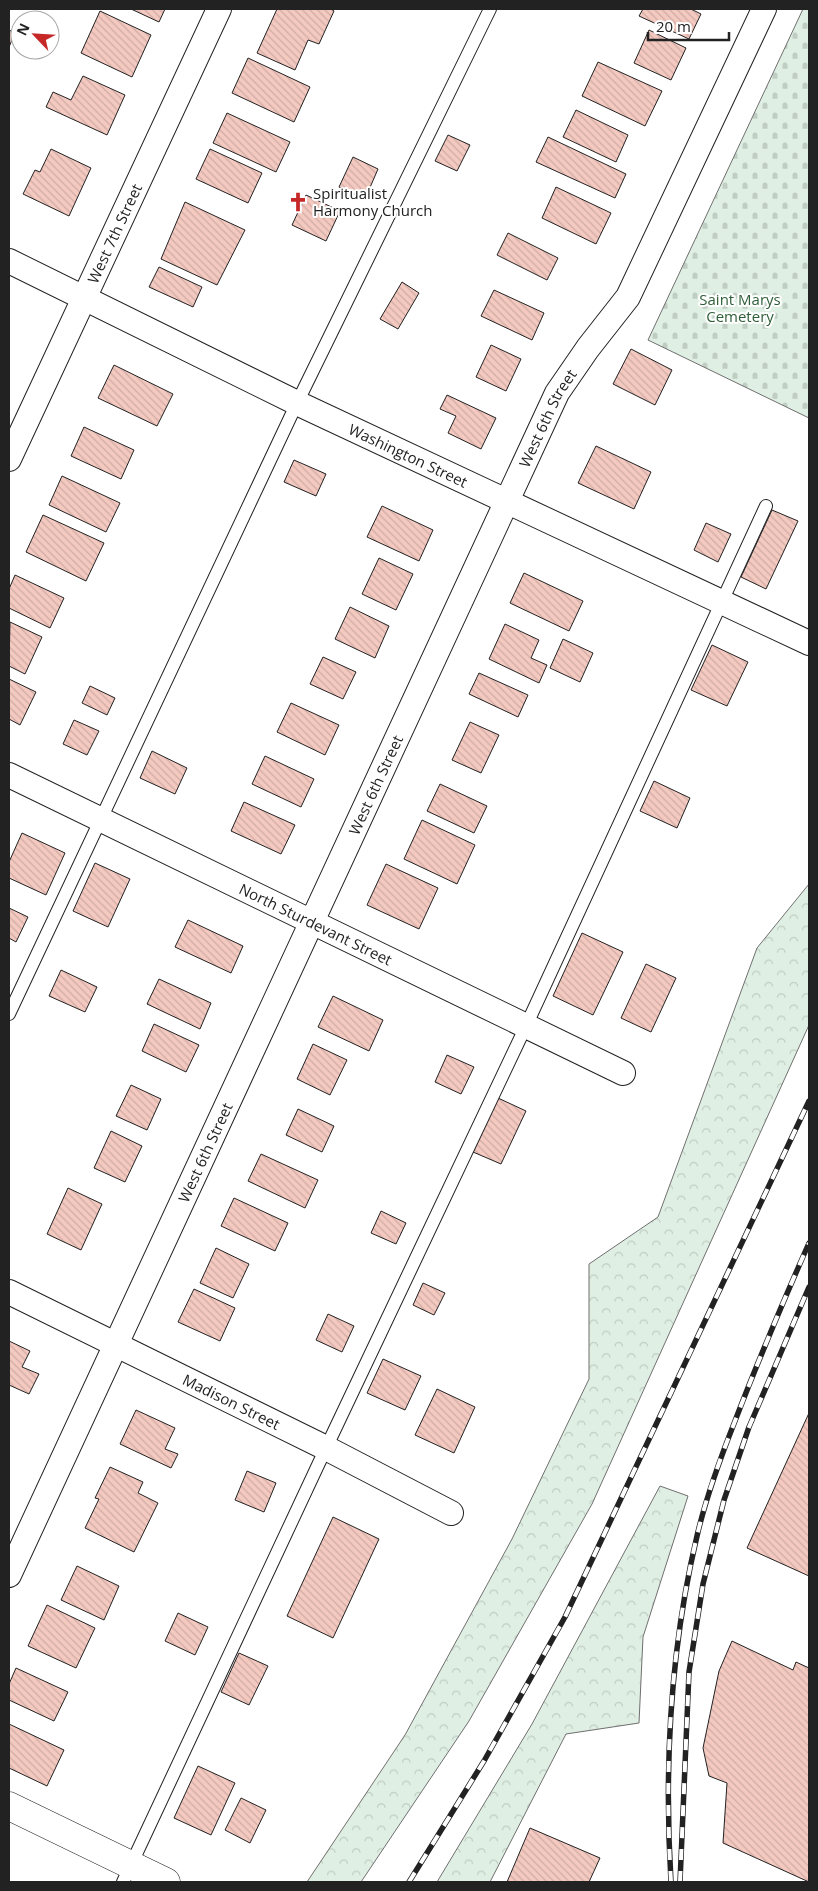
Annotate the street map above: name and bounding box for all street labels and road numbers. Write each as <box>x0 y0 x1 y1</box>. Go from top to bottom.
street label: West 7th Street <box>82 180 146 286</box>
street label: West 6th Street <box>514 365 581 470</box>
street label: Washington Street <box>346 419 471 492</box>
street label: West 6th Street <box>344 732 407 838</box>
street label: North Sturdevant Street <box>236 878 396 970</box>
street label: West 6th Street <box>173 1099 237 1205</box>
street label: Madison Street <box>180 1369 284 1434</box>

